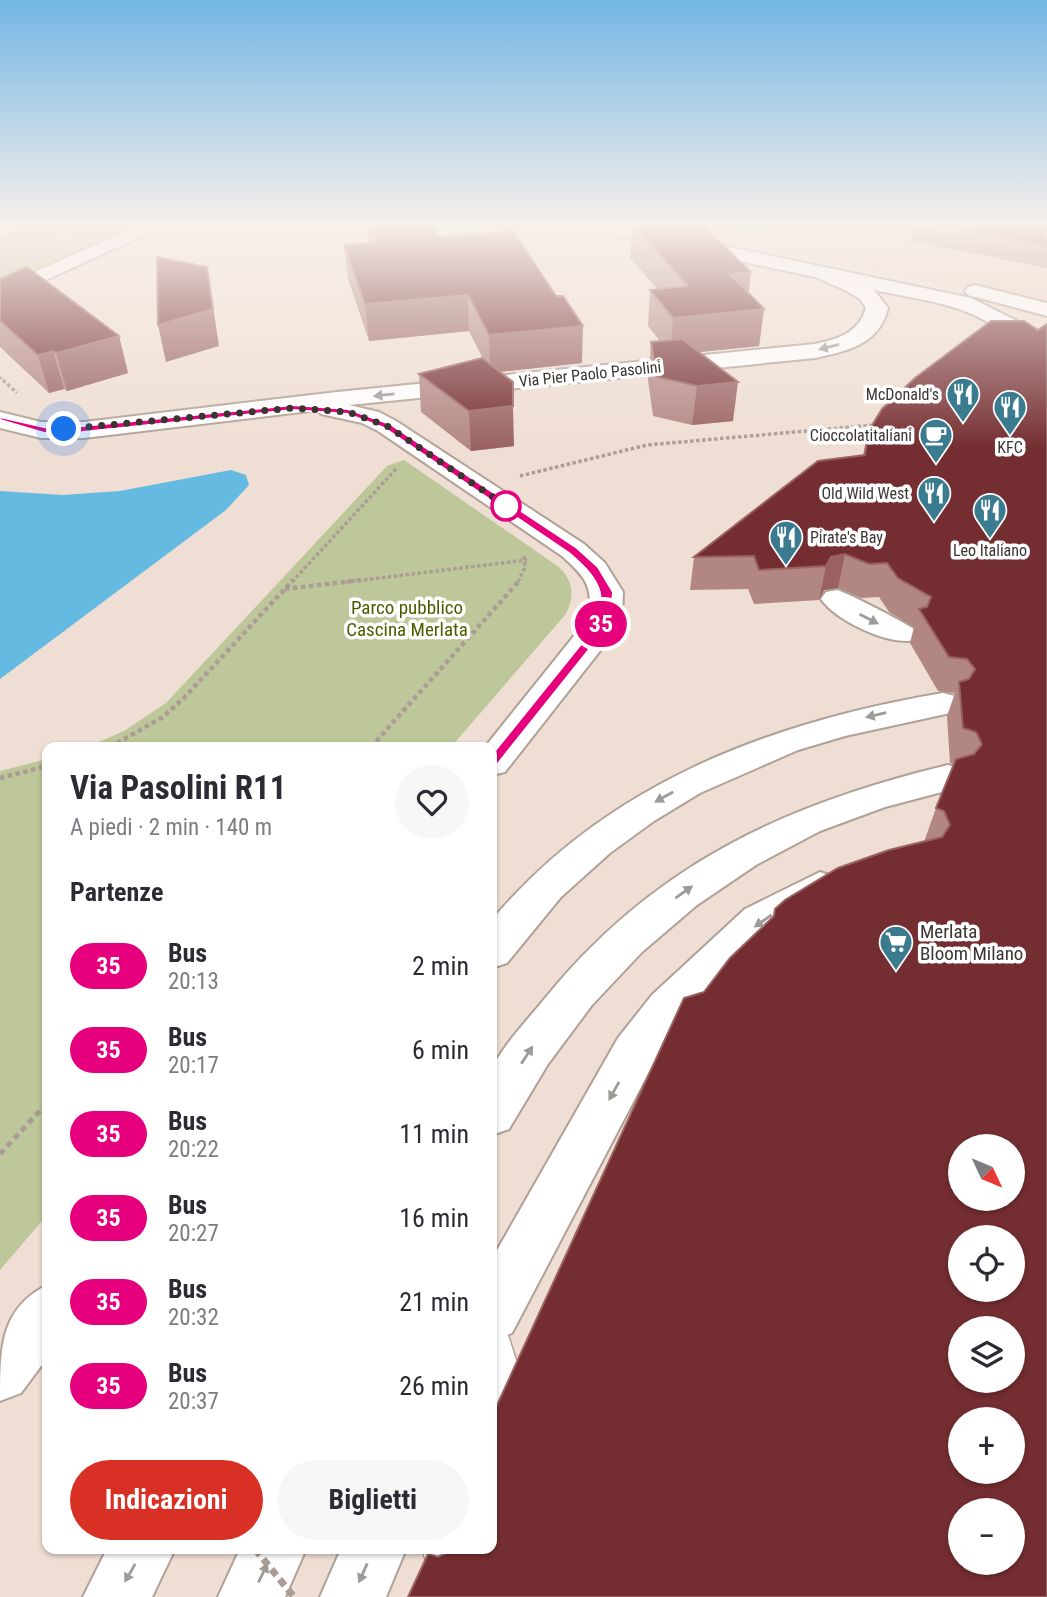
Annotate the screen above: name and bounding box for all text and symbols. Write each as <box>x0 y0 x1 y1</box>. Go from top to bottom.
one-way arrow <box>818 342 840 353</box>
street label: Via Pier Paolo Pasolini <box>518 357 662 391</box>
restaurant icon: McDonald's <box>944 375 982 424</box>
place label: McDonald's <box>866 385 939 404</box>
restaurant icon: KFC <box>991 388 1029 437</box>
one-way arrow <box>373 390 395 401</box>
your location <box>46 411 81 446</box>
cafe icon: Cioccolatitaliani <box>917 416 955 465</box>
place label: Cioccolatitaliani <box>810 426 912 445</box>
place label: KFC <box>997 438 1023 457</box>
restaurant icon: Old Wild West <box>915 474 953 523</box>
place label: Old Wild West <box>821 484 909 503</box>
unlabelled marker <box>491 491 521 521</box>
restaurant icon: Leo Italiano <box>971 491 1009 540</box>
restaurant icon: Pirate's Bay <box>767 518 805 567</box>
place label: Pirate's Bay <box>810 528 883 547</box>
place label: Leo Italiano <box>953 541 1027 560</box>
park label: Parco pubblico Cascina Merlata <box>346 596 468 641</box>
line badge: 35 <box>570 601 632 647</box>
text: 35 <box>589 610 613 638</box>
one-way arrow <box>859 613 879 624</box>
one-way arrow <box>865 709 887 720</box>
button: heart <box>395 765 469 839</box>
text: Via Pasolini R11 <box>70 768 286 807</box>
one-way arrow <box>655 791 674 803</box>
text: A piedi · 2 min · 140 m <box>70 814 272 841</box>
text: Partenze <box>70 877 163 907</box>
one-way arrow <box>675 885 693 899</box>
one-way arrow <box>754 914 772 928</box>
place label: Merlata Bloom Milano <box>920 920 1023 965</box>
supermarket icon: Merlata Bloom Milano <box>877 923 915 972</box>
text: Bus <box>168 938 207 968</box>
text: 2 min <box>412 951 469 981</box>
text: 35 <box>96 952 121 980</box>
text: 20:13 <box>168 968 219 995</box>
text: Bus <box>168 1022 207 1052</box>
text: 6 min <box>412 1035 469 1065</box>
text: 35 <box>96 1036 121 1064</box>
one-way arrow <box>521 1045 534 1064</box>
text: 20:17 <box>168 1052 219 1079</box>
one-way arrow <box>608 1081 620 1100</box>
text: Bus <box>168 1106 207 1136</box>
text: 11 min <box>399 1119 469 1149</box>
text: 35 <box>96 1120 121 1148</box>
north arrow <box>948 1134 1026 1211</box>
map controls <box>948 1134 1025 1575</box>
text: 20:22 <box>168 1136 219 1163</box>
text: Bus <box>168 1190 207 1220</box>
text: 16 min <box>399 1203 469 1233</box>
text: 35 <box>96 1204 121 1232</box>
text: 20:27 <box>168 1220 219 1247</box>
button: locate <box>948 1225 1025 1302</box>
text: Bus <box>168 1274 207 1304</box>
text: 21 min <box>399 1287 469 1317</box>
text: 35 <box>96 1288 121 1316</box>
text: 20:32 <box>168 1304 219 1331</box>
button: layers <box>948 1316 1025 1393</box>
text: Bus <box>168 1358 207 1388</box>
text: 26 min <box>399 1371 469 1401</box>
text: 35 <box>96 1372 121 1400</box>
text: 20:37 <box>168 1388 219 1415</box>
button: + <box>948 1407 1025 1484</box>
button: Indicazioni <box>70 1460 263 1540</box>
button: Biglietti <box>277 1460 469 1540</box>
button: − <box>948 1498 1025 1575</box>
one-way arrow <box>124 1563 136 1583</box>
one-way arrow <box>257 1563 268 1583</box>
one-way arrow <box>358 1563 369 1584</box>

